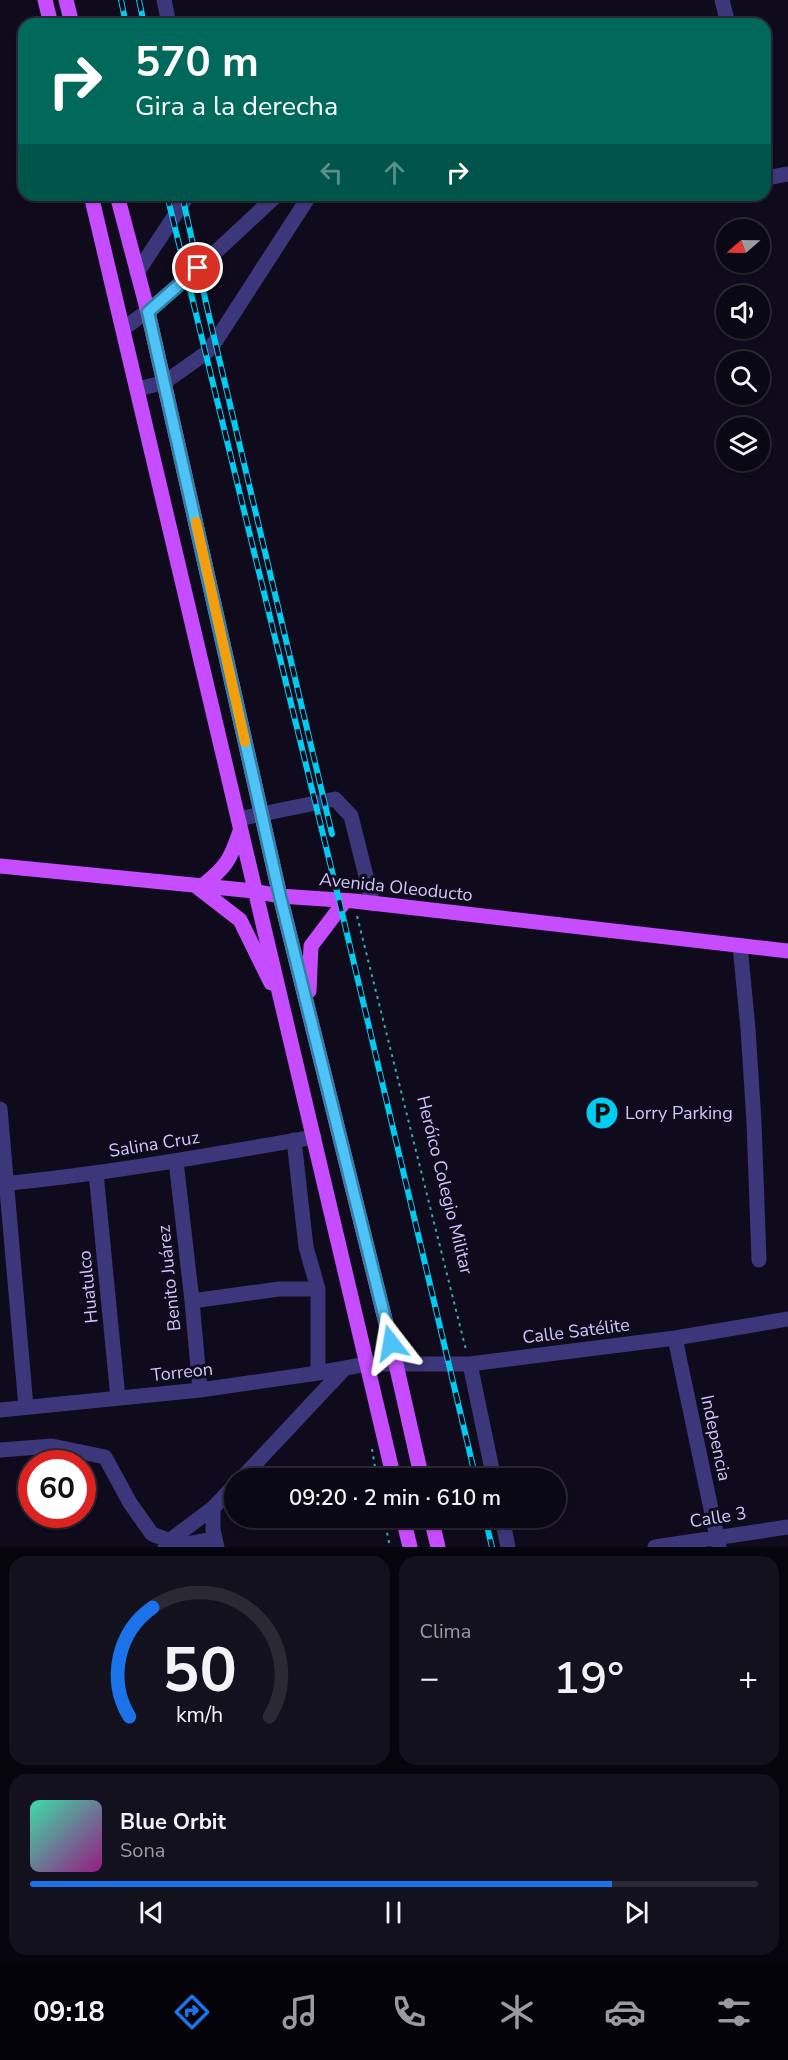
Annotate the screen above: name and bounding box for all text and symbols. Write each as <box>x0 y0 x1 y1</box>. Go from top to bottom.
text: 570 m <box>135 34 259 91</box>
icon: right <box>36 42 114 120</box>
text: Gira a la derecha <box>135 88 338 125</box>
icon: left <box>315 156 348 189</box>
icon: ahead <box>378 156 411 189</box>
icon: right <box>441 156 474 189</box>
north arrow <box>716 219 770 273</box>
map controls <box>716 219 770 471</box>
pin <box>172 242 223 293</box>
icon: arrive <box>181 251 214 284</box>
button: sound <box>716 285 770 339</box>
button: search <box>716 351 770 405</box>
button: layers <box>716 417 770 471</box>
street label: Avenida Oleoducto <box>318 867 474 907</box>
street label: Heróico Colegio Militar <box>411 1093 479 1278</box>
parking icon: Lorry Parking <box>584 1095 620 1131</box>
place label: Lorry Parking <box>625 1101 733 1125</box>
street label: Salina Cruz <box>107 1125 201 1163</box>
street label: Benito Juárez <box>151 1224 187 1332</box>
street label: Huatulco <box>72 1249 104 1325</box>
position arrow <box>359 1311 423 1375</box>
street label: Calle Satélite <box>521 1313 631 1349</box>
street label: Torreon <box>150 1357 214 1387</box>
street label: Indepencia <box>695 1393 737 1483</box>
speed limit sign: 60 <box>18 1450 96 1528</box>
text: 09:20 · 2 min · 610 m <box>289 1483 501 1513</box>
street label: Calle 3 <box>688 1501 748 1533</box>
text: Clima <box>420 1618 471 1645</box>
text: 50 <box>162 1628 237 1713</box>
text: 19° <box>553 1648 624 1709</box>
text: − <box>420 1656 439 1701</box>
text: + <box>738 1656 758 1701</box>
text: km/h <box>176 1701 223 1731</box>
text: Blue Orbit <box>120 1807 226 1837</box>
text: Sona <box>120 1837 165 1864</box>
icon: previous <box>135 1896 168 1929</box>
icon: pause <box>377 1896 410 1929</box>
icon: next <box>620 1896 653 1929</box>
icon: directions <box>171 1991 213 2033</box>
icon: music <box>279 1991 321 2033</box>
icon: phone <box>388 1991 430 2033</box>
icon: climate <box>496 1991 538 2033</box>
icon: car <box>604 1991 646 2033</box>
icon: filters <box>713 1991 755 2033</box>
text: 09:18 <box>33 1994 105 2031</box>

